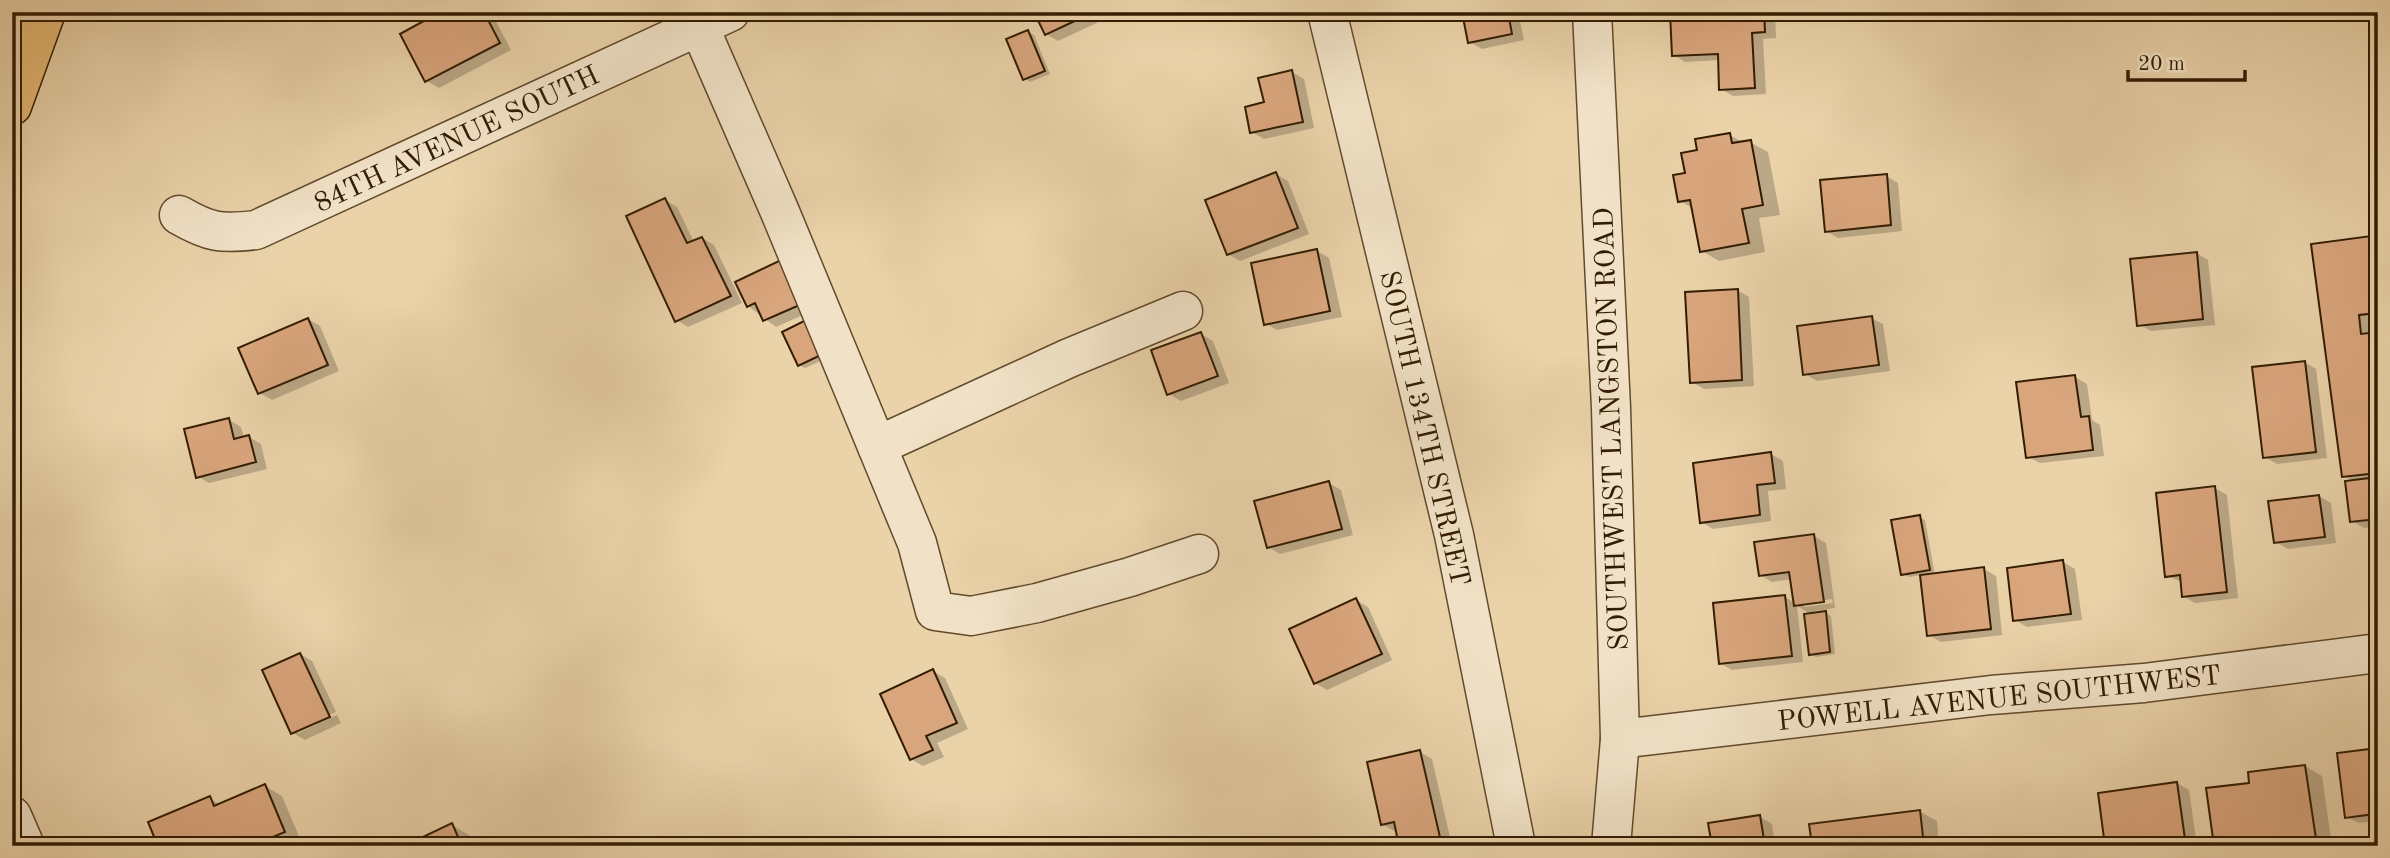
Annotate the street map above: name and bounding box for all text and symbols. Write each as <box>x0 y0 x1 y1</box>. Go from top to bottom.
scale bar <box>2128 38 2245 82</box>
text: 20 m <box>2138 54 2185 75</box>
street label: 84TH AVENUE SOUTH <box>311 62 604 219</box>
street label: SOUTHWEST LANGSTON ROAD <box>1591 207 1635 651</box>
street label: SOUTH 134TH STREET <box>1373 268 1473 589</box>
street label: POWELL AVENUE SOUTHWEST <box>1776 663 2223 737</box>

